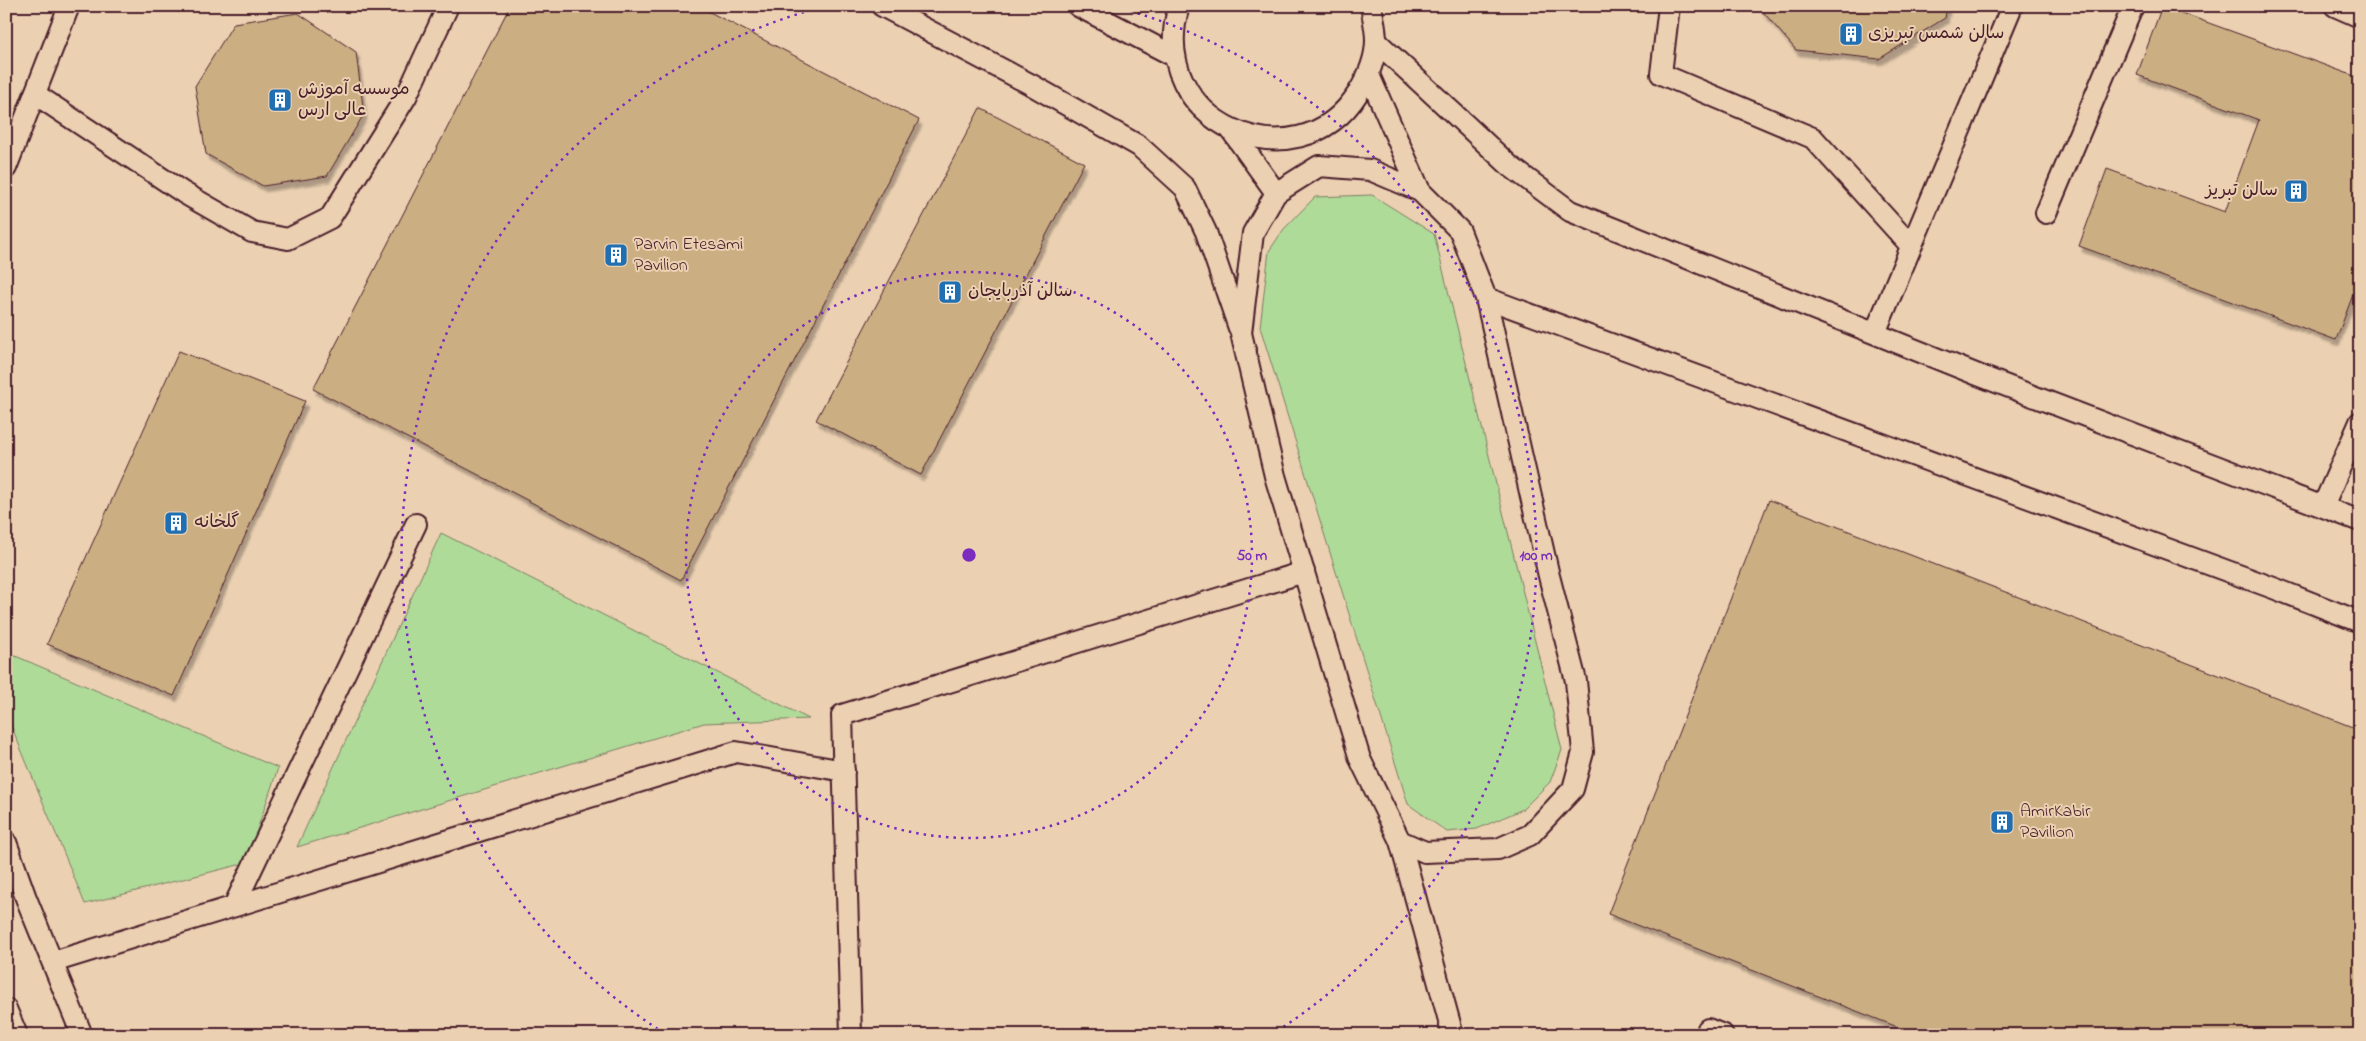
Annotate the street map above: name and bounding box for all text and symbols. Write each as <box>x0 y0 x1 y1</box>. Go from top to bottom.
building icon: سالن شمس تبریزی <box>1838 21 1864 47</box>
place label: سالن شمس تبریزی <box>1868 21 2004 47</box>
place label: موسسه آموزش عالی ارس <box>298 77 410 124</box>
building icon: موسسه آموزش عالی ارس <box>267 87 293 113</box>
place label: سالن تبریز <box>2203 178 2278 204</box>
building icon: سالن تبریز <box>2283 178 2309 204</box>
place label: Parvin Etesami Pavilion <box>634 232 743 279</box>
building icon: Parvin Etesami Pavilion <box>603 242 629 268</box>
building icon: سالن آذربایجان <box>937 279 963 305</box>
place label: سالن آذربایجان <box>968 279 1073 305</box>
building icon: گلخانه <box>163 510 189 536</box>
place label: گلخانه <box>194 510 240 536</box>
text: 50 m <box>1237 545 1268 567</box>
text: 100 m <box>1519 545 1553 567</box>
centre of rings <box>960 546 978 564</box>
place label: AmirKabir Pavilion <box>2020 799 2091 846</box>
building icon: AmirKabir Pavilion <box>1989 809 2015 835</box>

